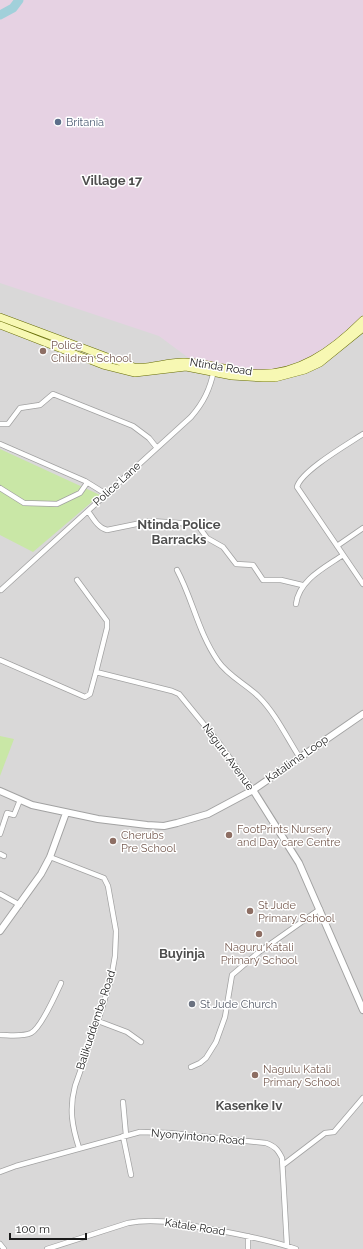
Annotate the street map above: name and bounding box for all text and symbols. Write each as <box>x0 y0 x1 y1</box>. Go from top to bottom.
place label: Britania <box>66 116 104 129</box>
marker: Britania <box>53 117 63 127</box>
district label: Village 17 <box>82 173 143 188</box>
place label: Police Children School <box>51 339 132 365</box>
marker: Police Children School <box>38 346 48 356</box>
street label: Ntinda Road <box>189 356 253 378</box>
street label: Police Lane <box>91 459 144 509</box>
district label: Ntinda Police Barracks <box>137 517 221 547</box>
street label: Naguru Avenue <box>199 721 257 793</box>
street label: Katalima Loop <box>263 733 331 785</box>
place label: FootPrints Nursery and Day care Centre <box>237 823 341 849</box>
place label: Cherubs Pre School <box>121 829 176 855</box>
marker: FootPrints Nursery and Day care Centre <box>224 830 234 840</box>
marker: Cherubs Pre School <box>108 836 118 846</box>
place label: St Jude Primary School <box>258 899 335 925</box>
marker: St Jude Primary School <box>245 906 255 916</box>
marker: Naguru Katali Primary School <box>254 929 264 939</box>
place label: Naguru Katali Primary School <box>221 941 297 967</box>
district label: Buyinja <box>159 946 206 961</box>
street label: Balikuddembe Road <box>74 969 118 1071</box>
place label: St Jude Church <box>200 998 277 1011</box>
marker: St Jude Church <box>187 999 197 1009</box>
place label: Nagulu Katali Primary School <box>263 1063 340 1089</box>
marker: Nagulu Katali Primary School <box>250 1070 260 1080</box>
district label: Kasenke Iv <box>216 1098 283 1113</box>
street label: Nyonyintono Road <box>151 1126 246 1148</box>
scale bar <box>10 1215 86 1241</box>
street label: Katale Road <box>164 1216 226 1238</box>
text: 100 m <box>16 1222 50 1236</box>

